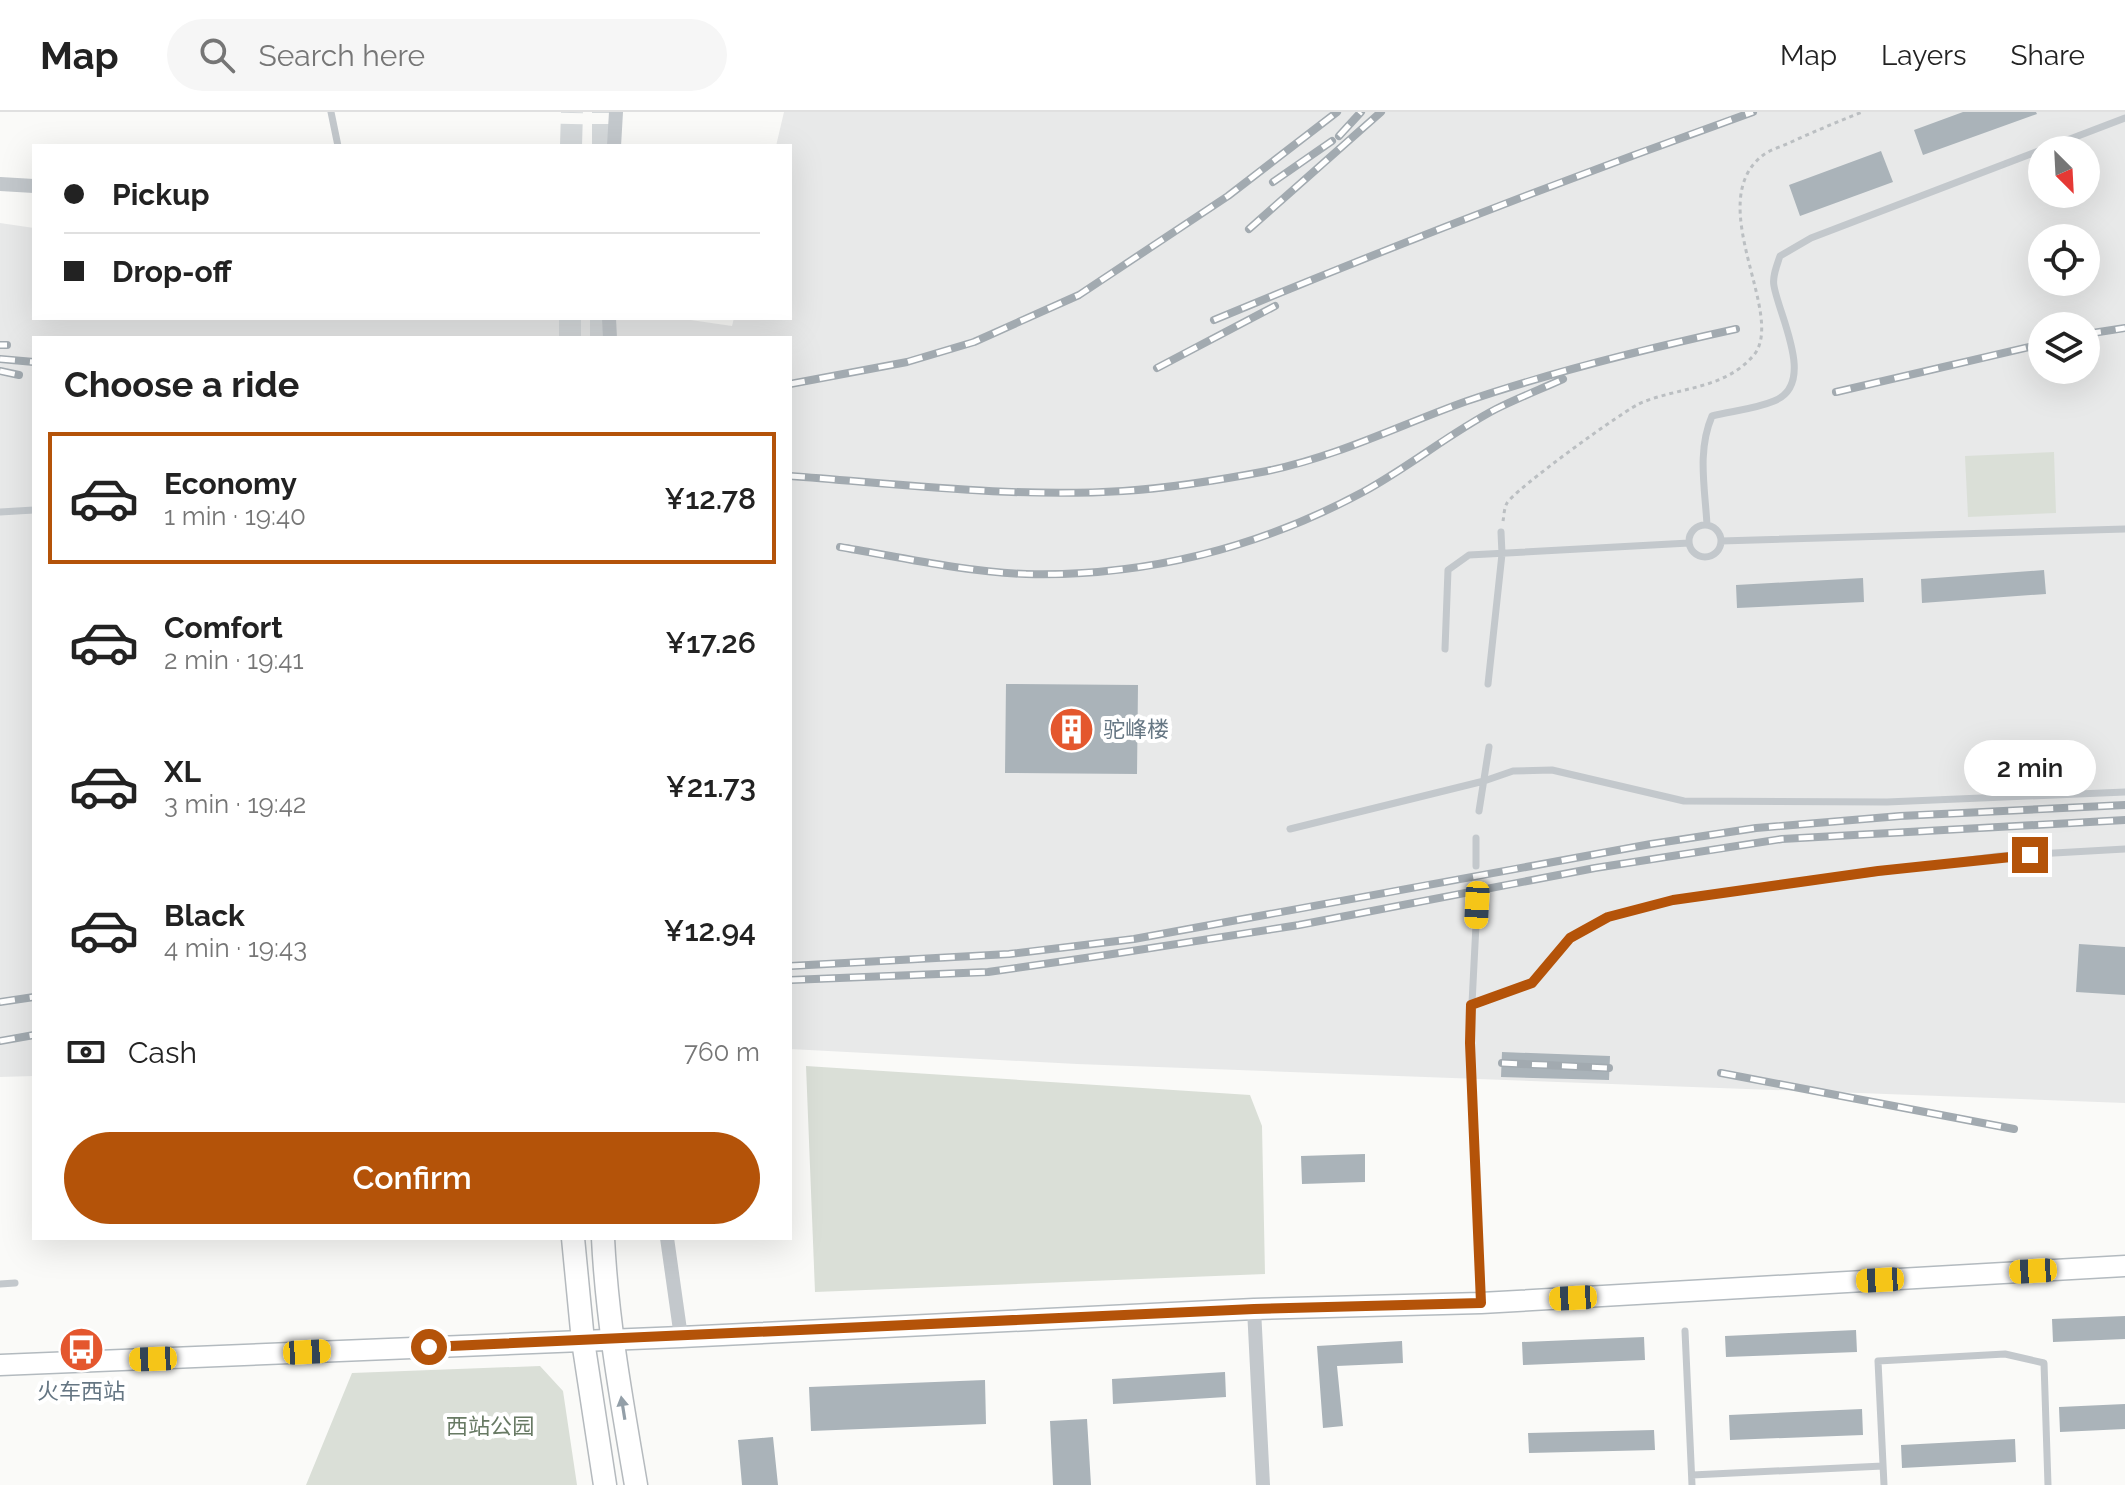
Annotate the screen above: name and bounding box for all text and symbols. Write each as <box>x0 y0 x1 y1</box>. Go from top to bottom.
search box <box>167 19 727 91</box>
text: Map <box>40 33 119 78</box>
icon: search <box>195 33 239 77</box>
text: Search here <box>259 38 425 73</box>
text: Map <box>1780 39 1837 72</box>
text: Layers <box>1881 39 1967 72</box>
text: Share <box>2011 39 2085 72</box>
north arrow <box>2028 136 2100 208</box>
map controls <box>2028 136 2100 384</box>
text: Pickup <box>112 177 210 212</box>
button: locate <box>2028 224 2100 296</box>
text: Drop-off <box>112 254 232 289</box>
button: layers <box>2028 312 2100 384</box>
text: Choose a ride <box>64 363 299 405</box>
icon: car <box>68 462 140 534</box>
text: Economy <box>164 466 297 501</box>
text: ¥12.78 <box>664 481 756 516</box>
text: 1 min · 19:40 <box>164 501 306 531</box>
icon: car <box>68 606 140 678</box>
text: Comfort <box>164 610 283 645</box>
text: ¥17.26 <box>665 625 756 660</box>
text: 2 min · 19:41 <box>164 645 304 675</box>
building icon: 驼峰楼 <box>1048 705 1096 753</box>
place label: 驼峰楼 <box>1103 716 1169 742</box>
callout: 2 min <box>1964 739 2096 795</box>
icon: car <box>68 750 140 822</box>
text: 2 min <box>1997 753 2063 783</box>
text: XL <box>164 754 201 789</box>
text: ¥21.73 <box>666 769 756 804</box>
text: 3 min · 19:42 <box>164 789 306 819</box>
route end <box>2012 837 2048 873</box>
car <box>1464 880 1490 930</box>
icon: car <box>68 894 140 966</box>
text: Black <box>164 898 245 933</box>
text: ¥12.94 <box>663 913 756 948</box>
text: 4 min · 19:43 <box>164 933 307 963</box>
icon: cash <box>64 1030 108 1074</box>
text: Cash <box>128 1035 197 1070</box>
text: 760 m <box>684 1037 760 1067</box>
button: Confirm <box>64 1132 760 1224</box>
car <box>2008 1258 2058 1284</box>
car <box>1855 1267 1905 1293</box>
car <box>1548 1285 1598 1311</box>
bus stop icon: 火车西站 <box>57 1326 105 1374</box>
route start <box>411 1329 447 1365</box>
car <box>282 1339 332 1365</box>
car <box>129 1346 177 1372</box>
place label: 火车西站 <box>37 1378 125 1404</box>
one-way arrow <box>616 1395 629 1420</box>
park label: 西站公园 <box>446 1413 534 1439</box>

